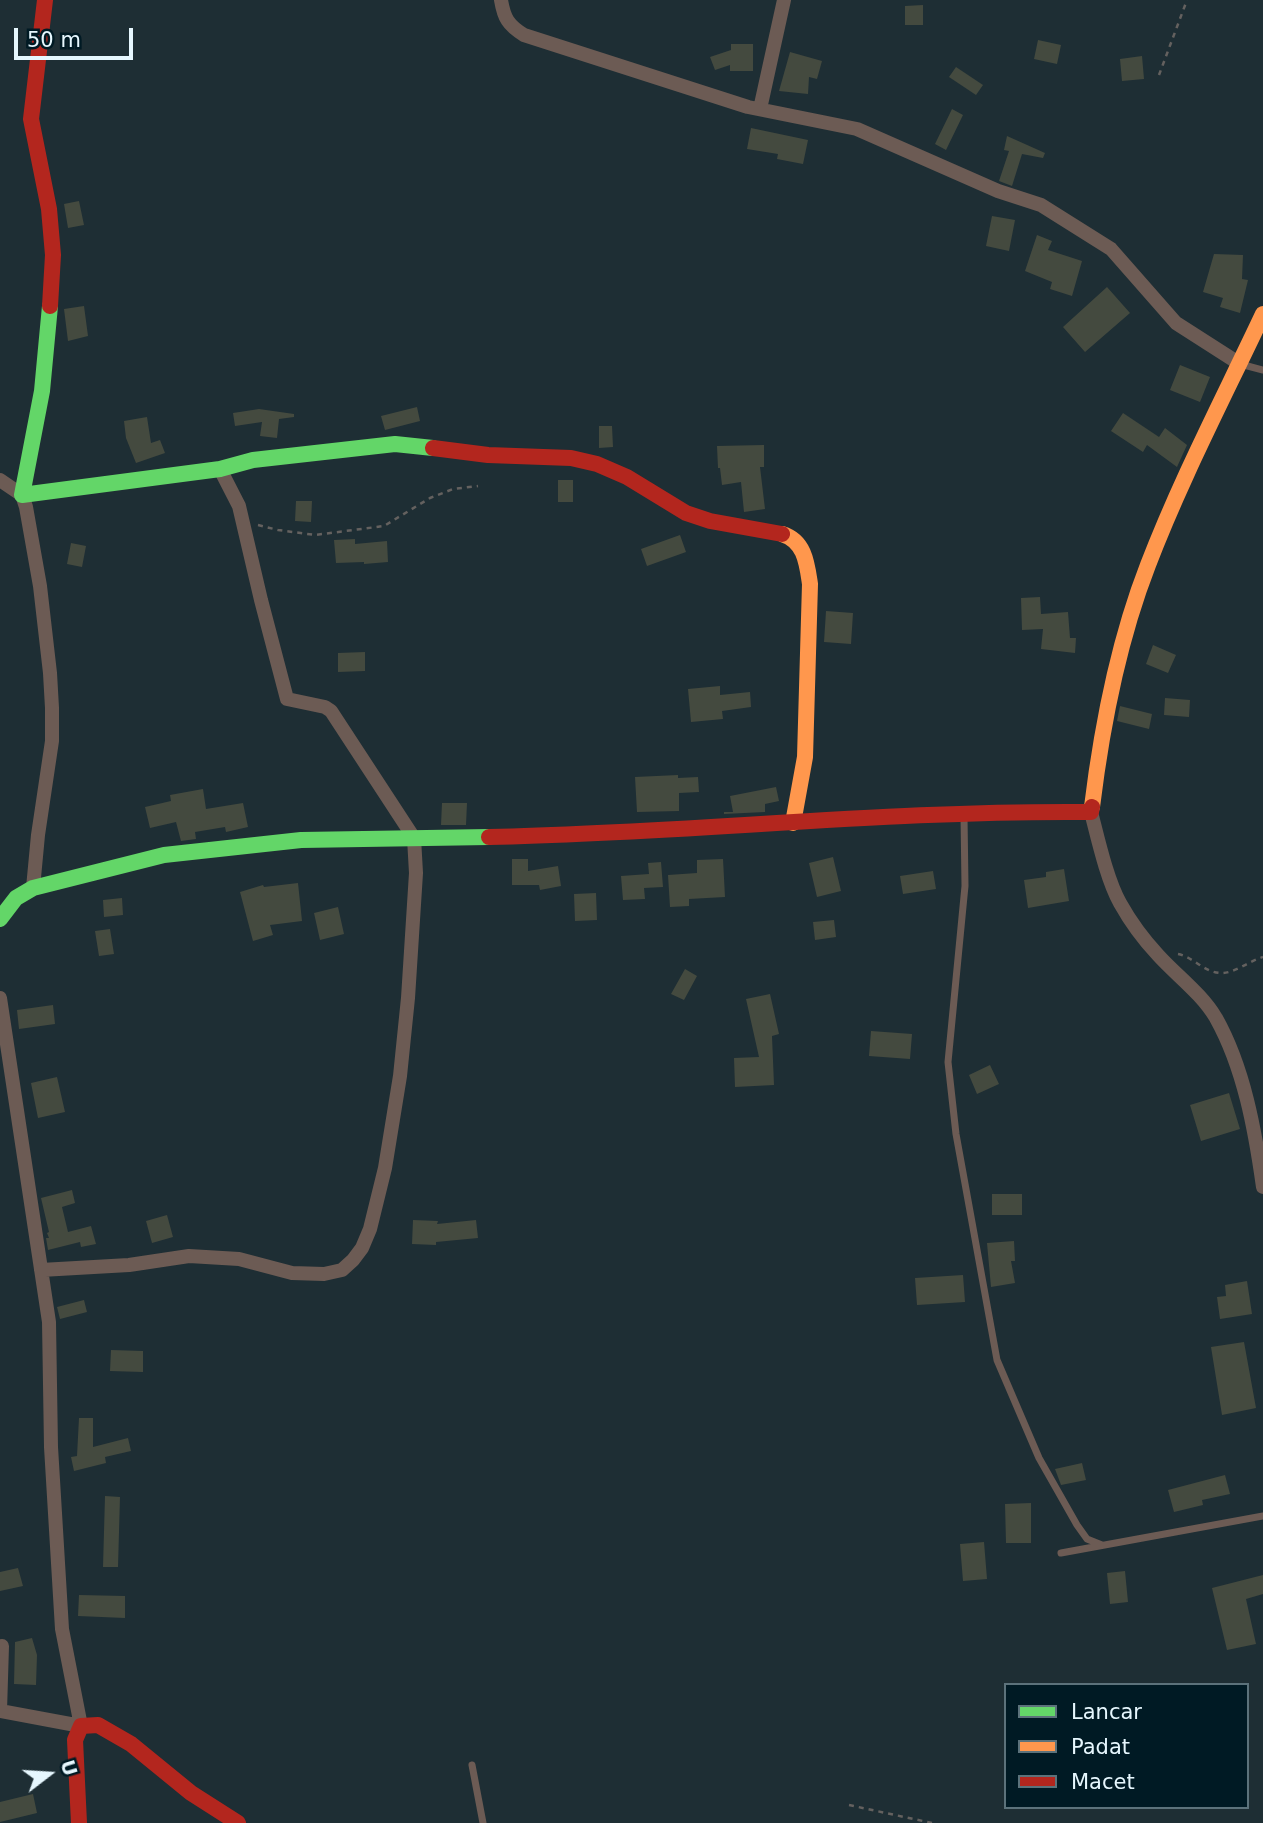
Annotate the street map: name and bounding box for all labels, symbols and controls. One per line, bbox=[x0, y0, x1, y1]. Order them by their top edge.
scale bar bbox=[18, 14, 136, 58]
text: 50 m bbox=[27, 28, 81, 52]
legend bbox=[1004, 1683, 1249, 1809]
text: Lancar bbox=[1071, 1700, 1142, 1724]
text: Padat bbox=[1071, 1735, 1130, 1759]
north arrow bbox=[14, 1739, 84, 1809]
text: U bbox=[56, 1757, 82, 1778]
text: Macet bbox=[1071, 1770, 1135, 1794]

